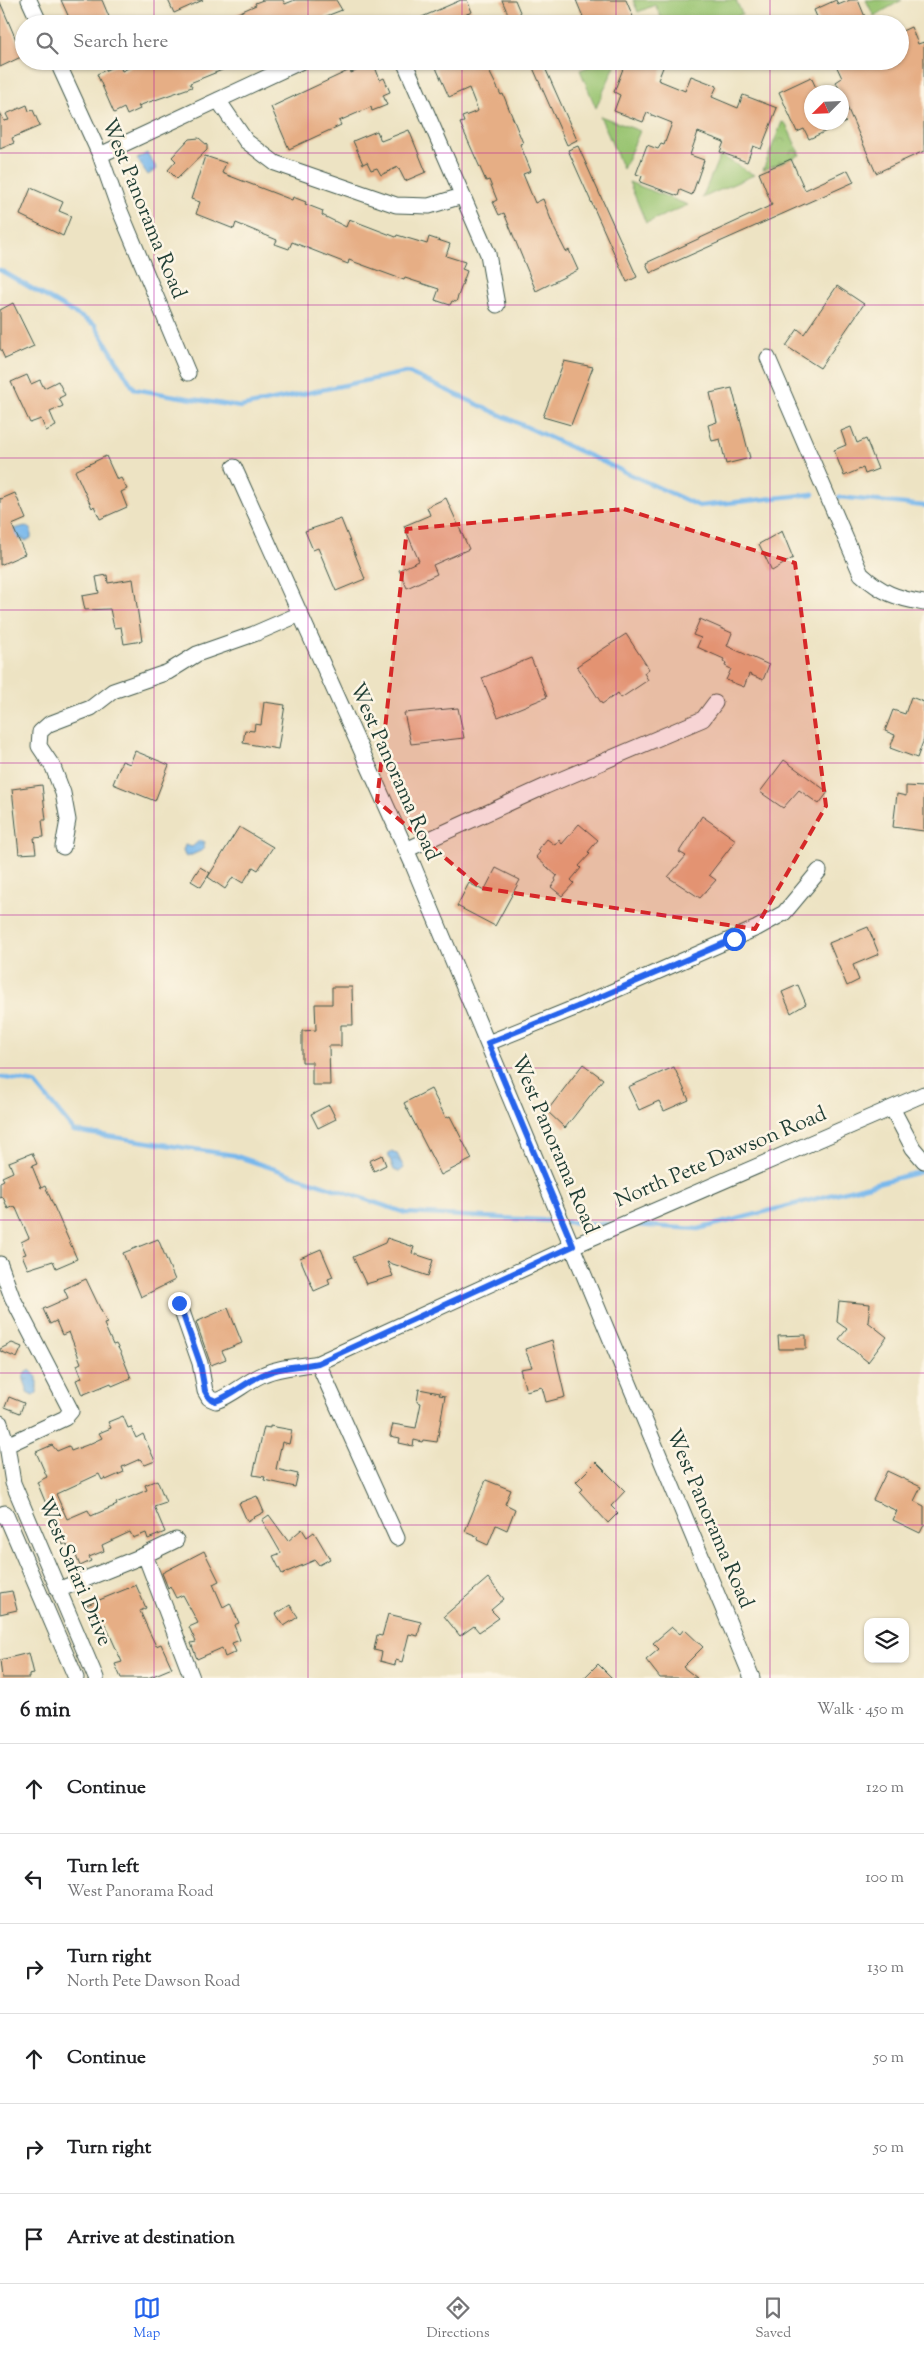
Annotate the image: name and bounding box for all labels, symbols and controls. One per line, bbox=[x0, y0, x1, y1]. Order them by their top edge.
search box bbox=[15, 15, 909, 70]
icon: search bbox=[33, 29, 61, 57]
text: Search here bbox=[73, 29, 168, 56]
north arrow bbox=[804, 85, 849, 130]
street label: West Panorama Road bbox=[93, 114, 193, 304]
street label: West Panorama Road bbox=[341, 678, 447, 866]
route start bbox=[723, 928, 746, 951]
street label: West Panorama Road bbox=[503, 1051, 605, 1239]
street label: North Pete Dawson Road bbox=[610, 1100, 832, 1216]
route end bbox=[168, 1292, 191, 1315]
street label: West Panorama Road bbox=[658, 1425, 760, 1613]
street label: West Safari Drive bbox=[29, 1493, 119, 1651]
map controls bbox=[864, 1618, 909, 1663]
button: layers bbox=[864, 1618, 909, 1663]
text: 6 min bbox=[20, 1696, 71, 1726]
text: Walk · 450 m bbox=[817, 1699, 904, 1722]
icon: ahead bbox=[20, 1775, 48, 1803]
text: Continue bbox=[67, 1775, 146, 1802]
text: 120 m bbox=[866, 1777, 904, 1800]
text: Turn left bbox=[67, 1854, 139, 1881]
icon: left bbox=[20, 1865, 48, 1893]
text: 100 m bbox=[865, 1867, 904, 1890]
text: West Panorama Road bbox=[67, 1881, 213, 1904]
text: Turn right bbox=[67, 1944, 151, 1971]
icon: right bbox=[20, 1955, 48, 1983]
text: 130 m bbox=[867, 1957, 904, 1980]
text: North Pete Dawson Road bbox=[67, 1971, 240, 1994]
icon: ahead bbox=[20, 2045, 48, 2073]
text: Continue bbox=[67, 2045, 146, 2072]
text: 50 m bbox=[873, 2047, 904, 2070]
icon: right bbox=[20, 2135, 48, 2163]
text: Turn right bbox=[67, 2135, 151, 2162]
text: 50 m bbox=[873, 2137, 904, 2160]
icon: arrive bbox=[20, 2225, 48, 2253]
text: Arrive at destination bbox=[67, 2225, 235, 2252]
tab: Map bbox=[133, 2294, 161, 2344]
tab: Directions bbox=[426, 2294, 490, 2344]
tab: Saved bbox=[755, 2294, 791, 2344]

